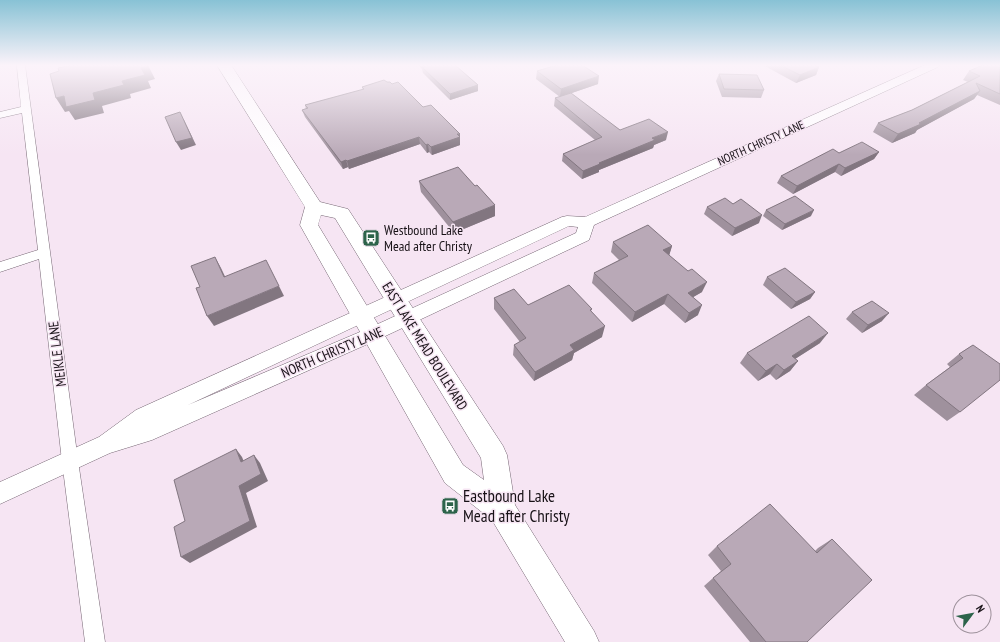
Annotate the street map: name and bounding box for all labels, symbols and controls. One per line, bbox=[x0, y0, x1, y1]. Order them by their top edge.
street label: NORTH CHRISTY LANE bbox=[715, 117, 807, 168]
place label: Westbound Lake Mead after Christy bbox=[384, 221, 473, 255]
bus stop icon: Westbound Lake Mead after Christy bbox=[361, 228, 381, 248]
street label: EAST LAKE MEAD BOULEVARD bbox=[378, 279, 472, 413]
street label: MEIKLE LANE bbox=[44, 320, 70, 388]
street label: NORTH CHRISTY LANE bbox=[278, 322, 386, 382]
place label: Eastbound Lake Mead after Christy bbox=[463, 485, 570, 527]
bus stop icon: Eastbound Lake Mead after Christy bbox=[440, 496, 460, 516]
north arrow bbox=[952, 594, 992, 634]
text: N bbox=[973, 602, 988, 615]

